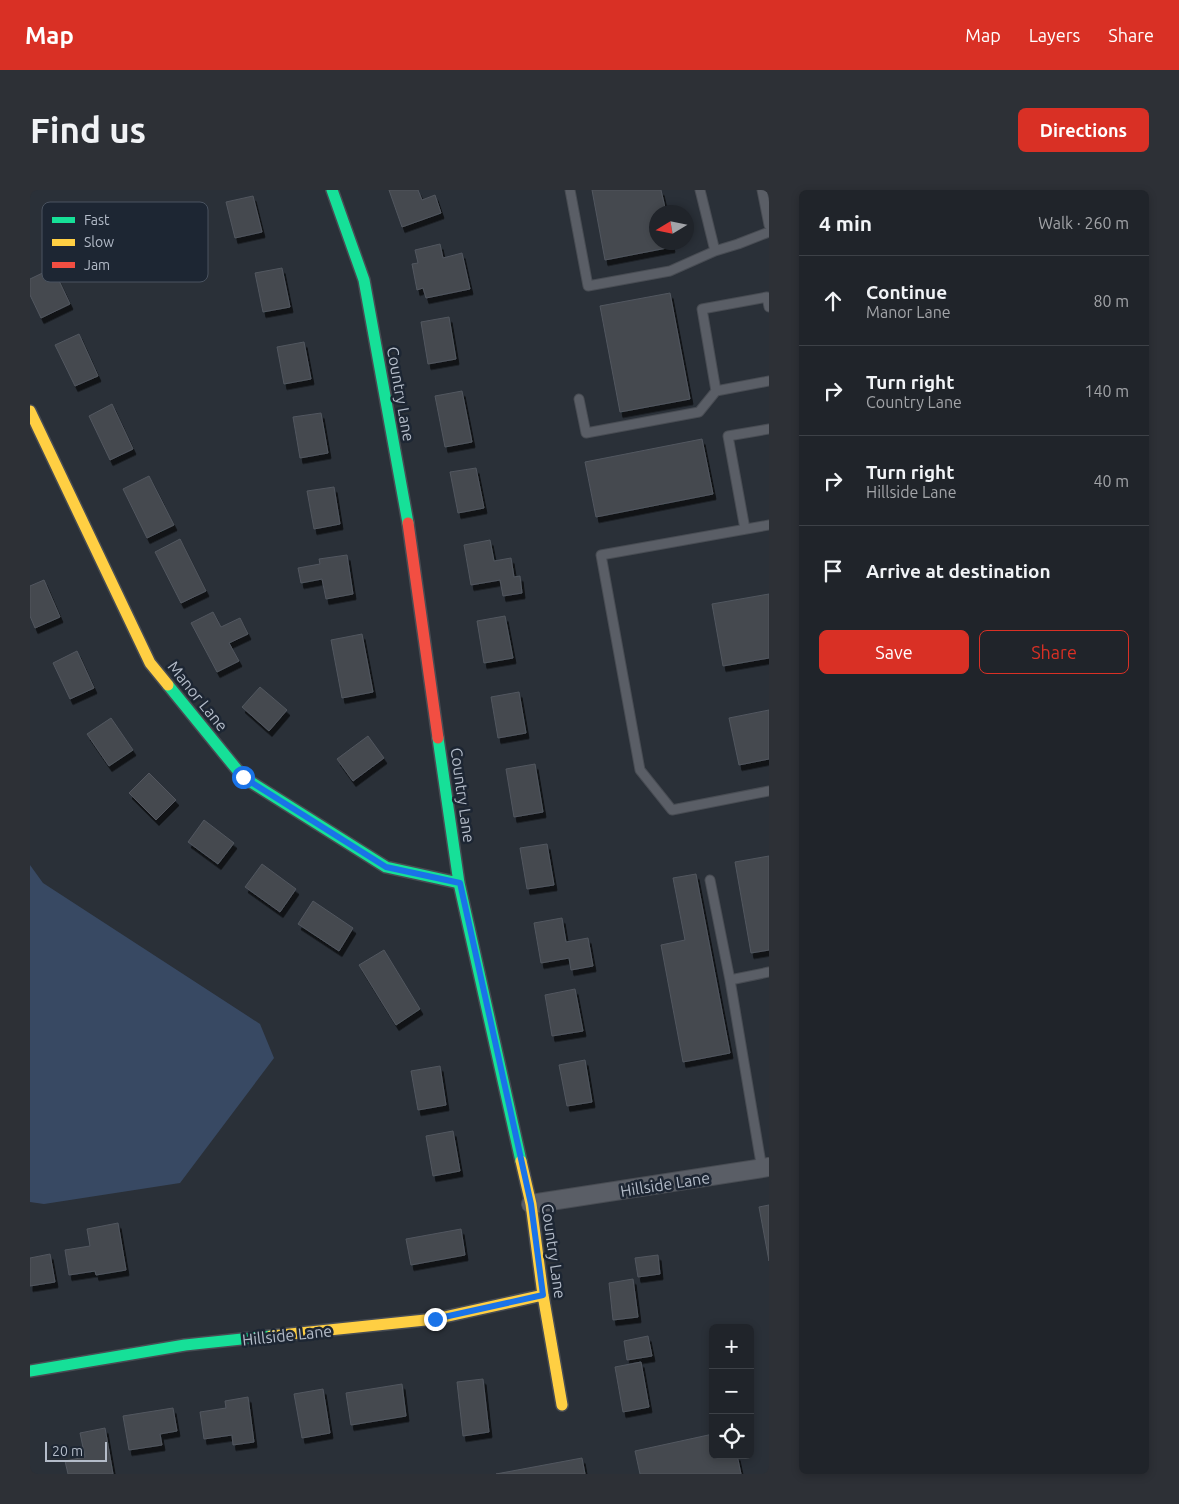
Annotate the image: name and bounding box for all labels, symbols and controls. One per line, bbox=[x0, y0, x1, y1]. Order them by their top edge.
text: Map bbox=[25, 22, 74, 49]
text: Map bbox=[965, 25, 1001, 45]
text: Layers bbox=[1029, 25, 1080, 45]
text: Share bbox=[1108, 25, 1154, 45]
button: Directions bbox=[1018, 108, 1149, 152]
text: Find us bbox=[30, 110, 146, 150]
legend bbox=[42, 202, 208, 282]
north arrow bbox=[649, 205, 694, 250]
text: 4 min bbox=[819, 211, 872, 235]
text: Fast bbox=[84, 212, 110, 228]
text: Walk · 260 m bbox=[1038, 214, 1129, 232]
text: Slow bbox=[84, 234, 114, 250]
text: Jam bbox=[84, 257, 110, 273]
text: Continue bbox=[866, 281, 947, 303]
icon: ahead bbox=[819, 287, 847, 315]
text: 80 m bbox=[1093, 292, 1129, 310]
text: Manor Lane bbox=[866, 303, 951, 321]
street label: Country Lane bbox=[384, 345, 418, 443]
text: Turn right bbox=[866, 371, 954, 393]
icon: right bbox=[819, 377, 847, 405]
text: 140 m bbox=[1084, 382, 1129, 400]
text: Country Lane bbox=[866, 393, 962, 411]
text: Turn right bbox=[866, 461, 954, 483]
icon: right bbox=[819, 467, 847, 495]
text: 40 m bbox=[1093, 472, 1129, 490]
text: Hillside Lane bbox=[866, 483, 956, 501]
icon: arrive bbox=[819, 557, 847, 585]
text: Arrive at destination bbox=[866, 560, 1051, 582]
button: Save bbox=[819, 630, 969, 674]
button: Share bbox=[979, 630, 1129, 674]
street label: Manor Lane bbox=[164, 657, 232, 735]
street label: Country Lane bbox=[447, 746, 479, 844]
route start bbox=[232, 766, 255, 789]
street label: Hillside Lane bbox=[619, 1168, 711, 1200]
street label: Country Lane bbox=[538, 1202, 570, 1300]
route end bbox=[424, 1308, 447, 1331]
street label: Hillside Lane bbox=[241, 1321, 333, 1349]
map controls bbox=[709, 1324, 754, 1459]
button: + bbox=[709, 1324, 754, 1369]
button: − bbox=[709, 1369, 754, 1414]
button: locate bbox=[709, 1414, 754, 1459]
scale bar bbox=[45, 1439, 108, 1462]
text: 20 m bbox=[52, 1443, 83, 1459]

